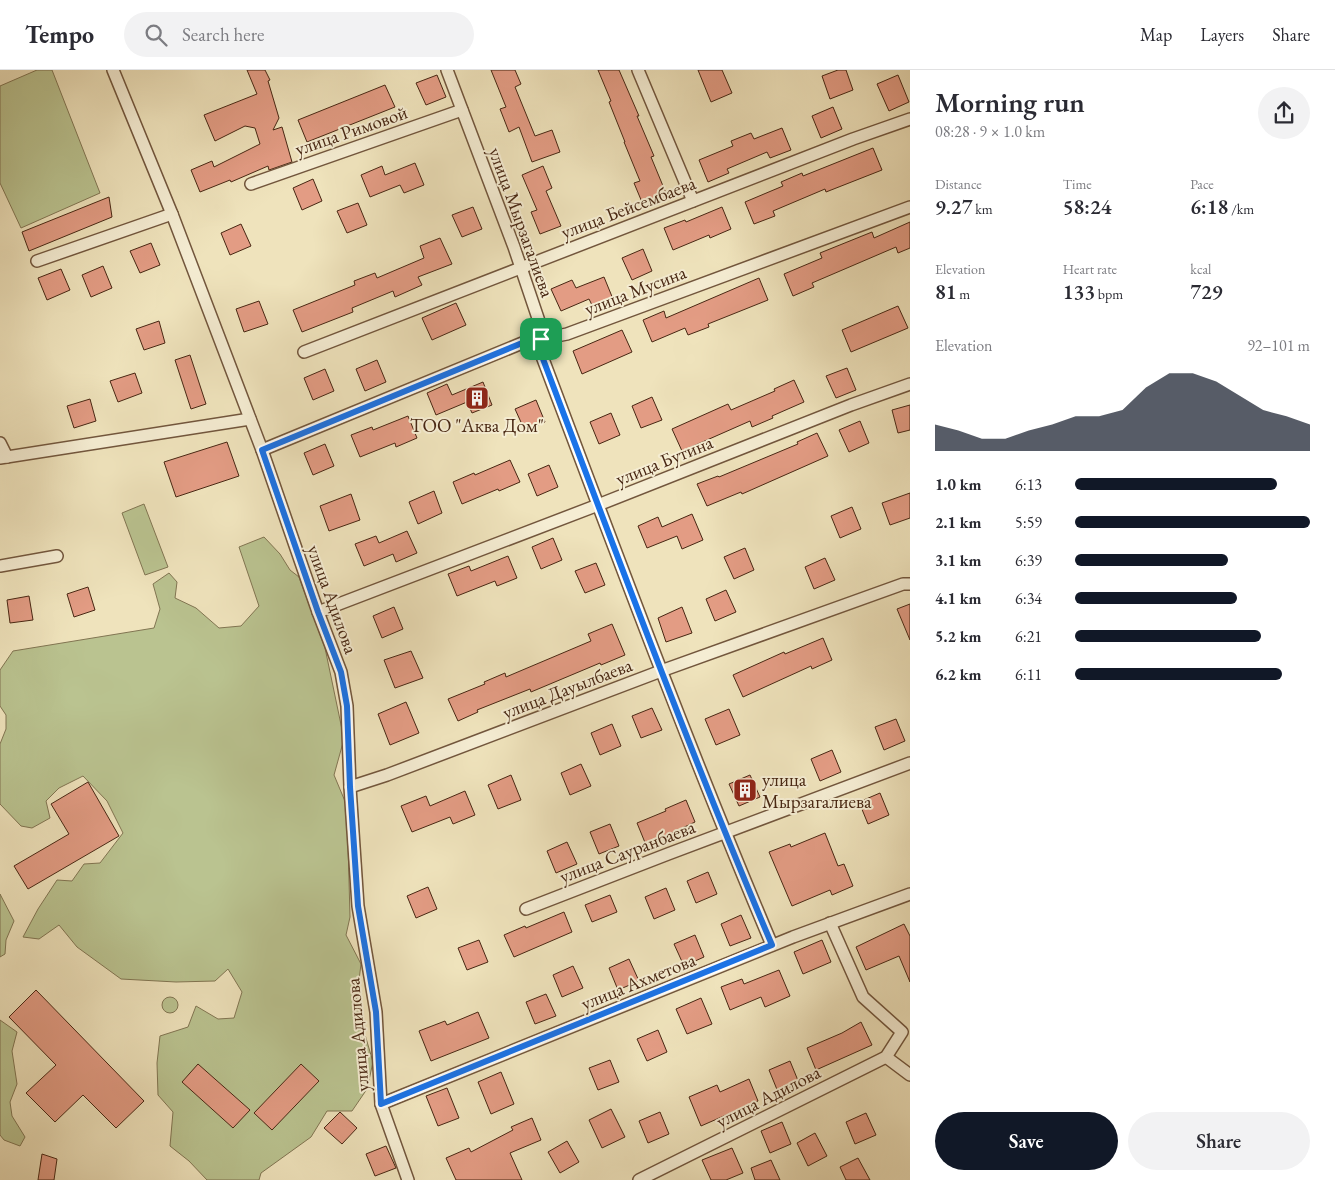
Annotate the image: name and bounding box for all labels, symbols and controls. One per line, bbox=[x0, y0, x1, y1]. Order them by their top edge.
search box bbox=[124, 12, 474, 57]
text: Tempo bbox=[25, 19, 94, 50]
icon: search bbox=[142, 21, 170, 49]
text: Search here bbox=[182, 22, 264, 47]
text: Map bbox=[1140, 23, 1172, 46]
text: Layers bbox=[1200, 23, 1244, 46]
text: Share bbox=[1272, 23, 1310, 46]
text: Morning run bbox=[935, 84, 1085, 120]
button: share bbox=[1258, 87, 1310, 139]
street label: улица Римовой bbox=[292, 100, 411, 161]
text: 08:28 · 9 × 1.0 km bbox=[935, 121, 1045, 142]
street label: улица Мырзагалиева bbox=[483, 144, 560, 301]
street label: улица Бейсембаева bbox=[557, 170, 700, 245]
text: Distance bbox=[935, 175, 982, 193]
text: Time bbox=[1063, 175, 1092, 193]
text: Pace bbox=[1190, 175, 1214, 193]
text: 9.27 bbox=[935, 193, 972, 220]
text: 58:24 bbox=[1063, 193, 1111, 220]
text: 6:18 bbox=[1190, 193, 1228, 220]
text: km bbox=[972, 200, 993, 218]
text: /km bbox=[1228, 200, 1254, 218]
street label: улица Мусина bbox=[581, 259, 690, 321]
text: Elevation bbox=[935, 260, 985, 278]
text: Heart rate bbox=[1063, 260, 1117, 278]
text: kcal bbox=[1190, 260, 1211, 278]
text: 81 bbox=[935, 278, 957, 305]
text: 133 bbox=[1063, 278, 1095, 305]
text: 729 bbox=[1190, 278, 1223, 305]
text: m bbox=[957, 285, 970, 303]
text: bpm bbox=[1095, 285, 1123, 303]
pin bbox=[520, 318, 562, 360]
icon: arrive bbox=[527, 325, 555, 353]
text: Elevation bbox=[935, 335, 993, 356]
text: 92–101 m bbox=[1247, 335, 1310, 356]
building icon: ТОО "Аква Дом" bbox=[464, 385, 490, 411]
place label: ТОО "Аква Дом" bbox=[410, 413, 544, 438]
street label: улица Бутина bbox=[612, 429, 717, 491]
text: 1.0 km bbox=[935, 474, 981, 495]
text: 6:13 bbox=[1015, 474, 1042, 495]
text: 2.1 km bbox=[935, 512, 981, 533]
text: 5:59 bbox=[1015, 512, 1042, 533]
street label: улица Адилова bbox=[301, 541, 364, 657]
text: 3.1 km bbox=[935, 550, 981, 571]
text: 6:39 bbox=[1015, 550, 1042, 571]
text: 4.1 km bbox=[935, 588, 981, 609]
text: 6:34 bbox=[1015, 588, 1042, 609]
text: 5.2 km bbox=[935, 626, 981, 647]
text: 6:21 bbox=[1015, 626, 1042, 647]
street label: улица Дауылбаева bbox=[499, 652, 636, 725]
text: 6.2 km bbox=[935, 664, 981, 685]
text: 6:11 bbox=[1015, 664, 1042, 685]
place label: улица Мырзагалиева bbox=[762, 767, 872, 814]
building icon: улица Мырзагалиева bbox=[732, 777, 758, 803]
street label: улица Сауранбаева bbox=[556, 814, 699, 889]
street label: улица Ахметова bbox=[577, 947, 700, 1016]
street label: улица Адилова bbox=[340, 977, 375, 1093]
street label: улица Адилова bbox=[712, 1059, 825, 1133]
button: Save bbox=[935, 1112, 1118, 1170]
button: Share bbox=[1128, 1112, 1310, 1170]

